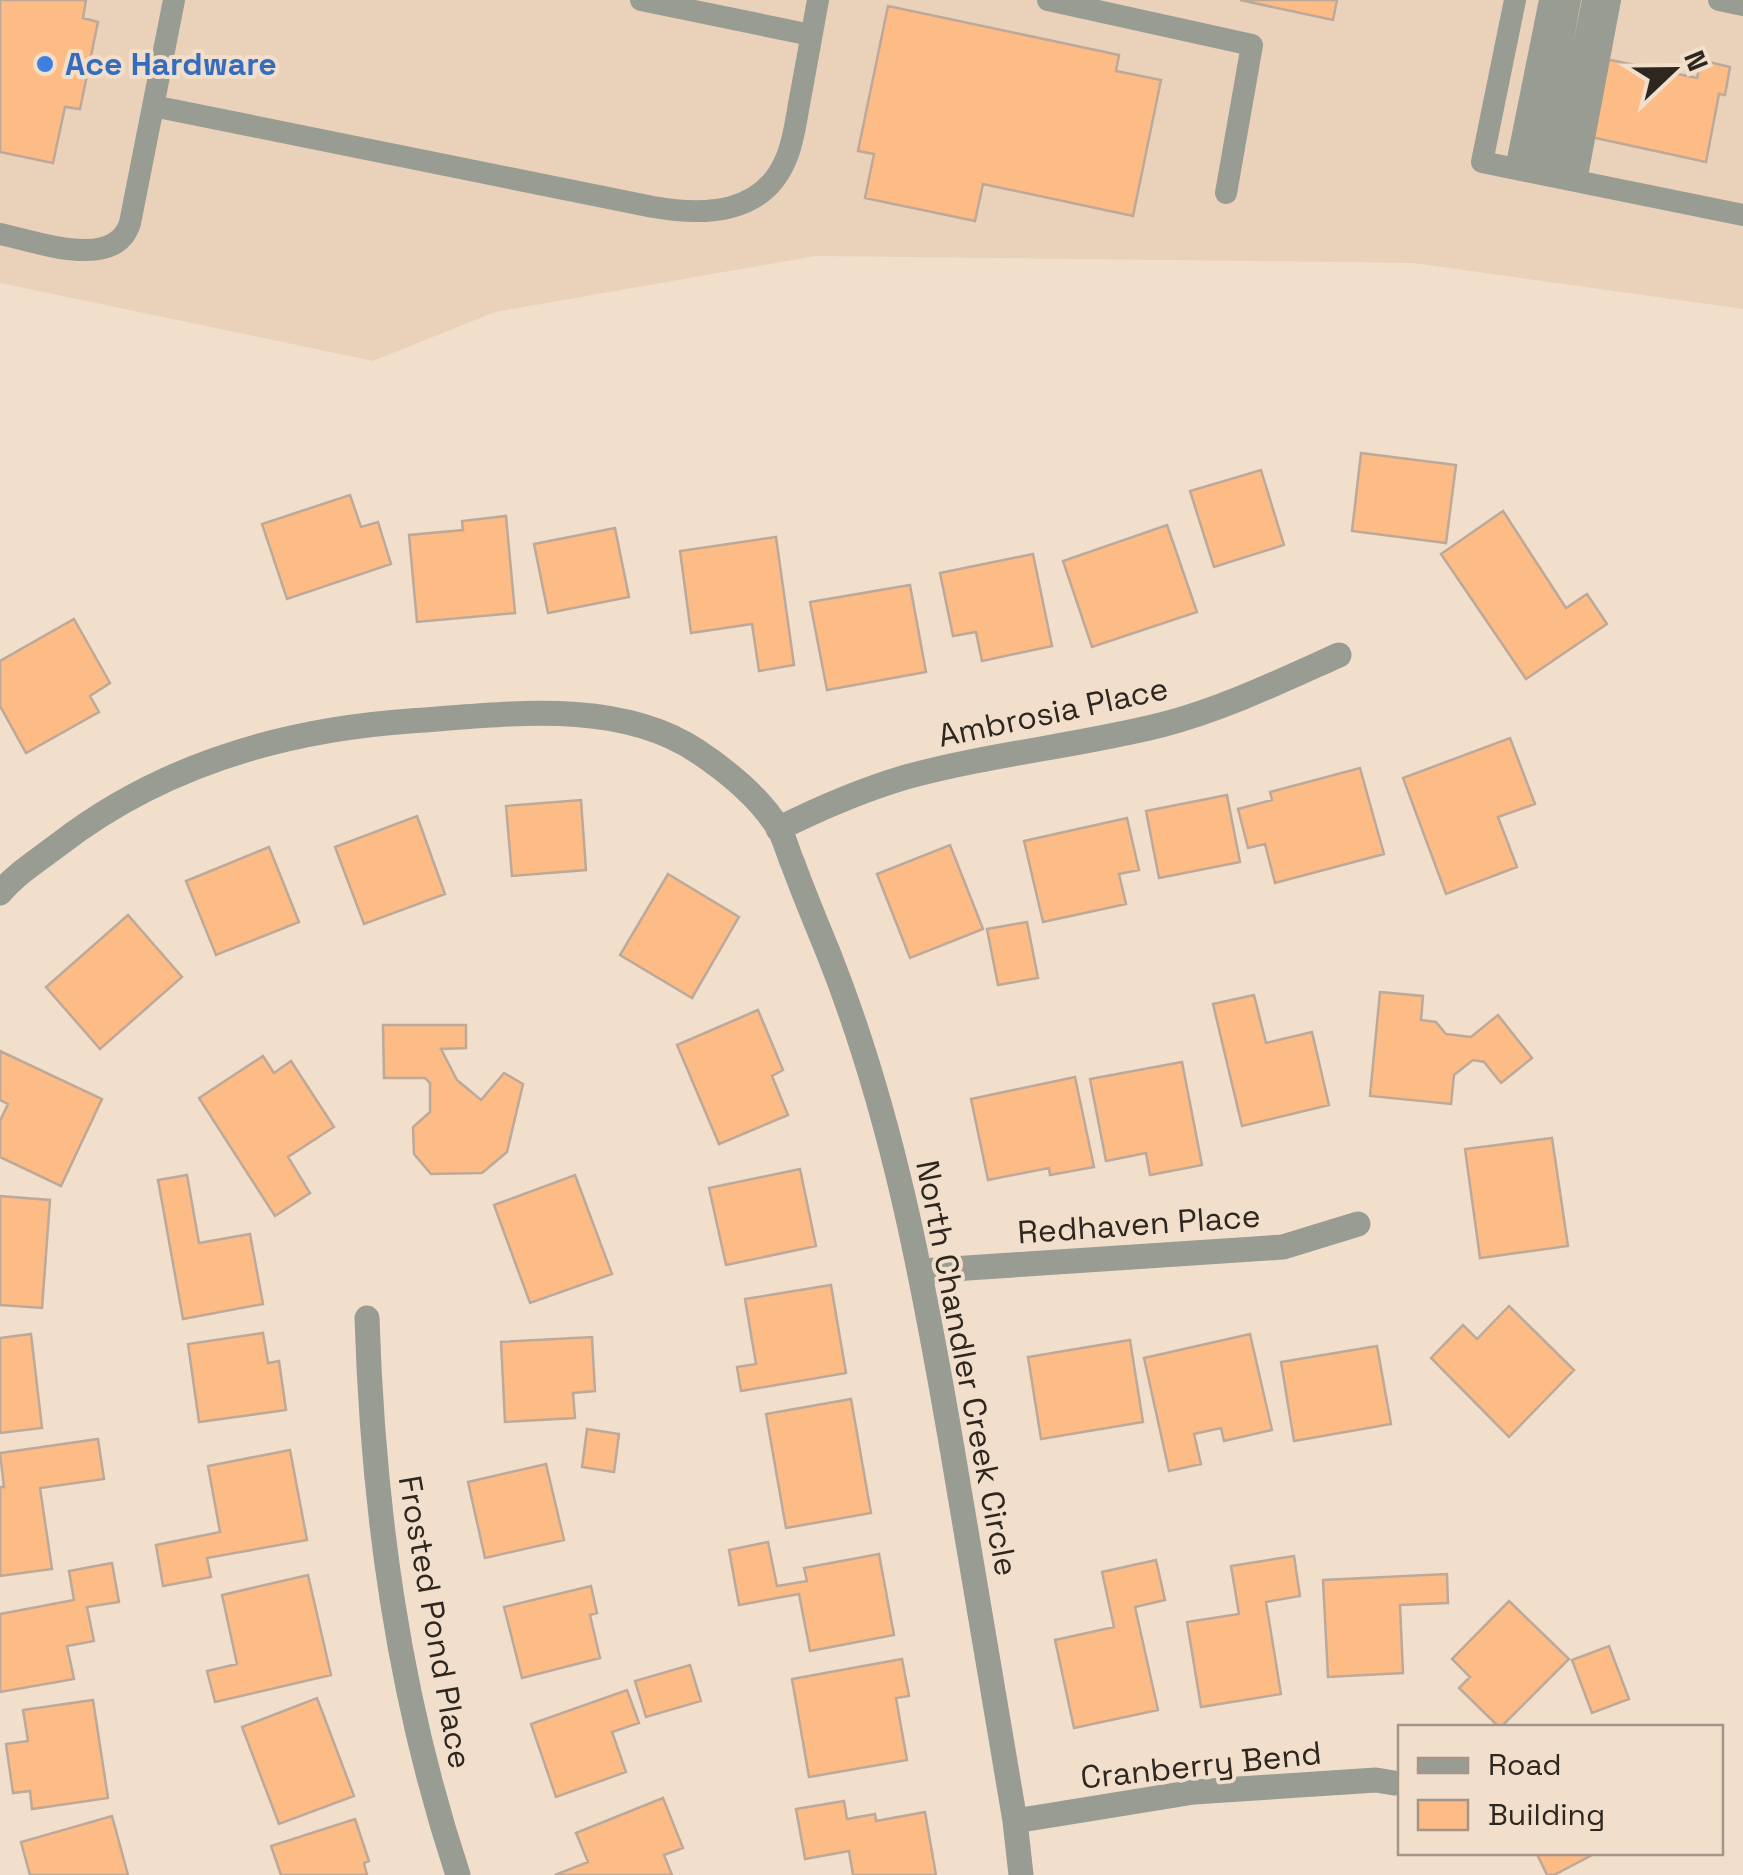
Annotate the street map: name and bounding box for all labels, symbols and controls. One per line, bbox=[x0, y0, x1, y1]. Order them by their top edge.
north arrow bbox=[1623, 20, 1723, 120]
place label: Ace Hardware bbox=[65, 44, 277, 84]
text: N bbox=[1676, 45, 1716, 76]
marker: Ace Hardware bbox=[34, 53, 56, 75]
street label: Ambrosia Place bbox=[934, 668, 1172, 756]
street label: North Chandler Creek Circle bbox=[907, 1157, 1027, 1579]
street label: Redhaven Place bbox=[1016, 1196, 1262, 1252]
street label: Frosted Pond Place bbox=[390, 1472, 480, 1772]
legend bbox=[1398, 1725, 1723, 1855]
street label: Cranberry Bend bbox=[1079, 1732, 1323, 1798]
text: Road bbox=[1488, 1745, 1562, 1784]
text: Building bbox=[1488, 1795, 1605, 1834]

